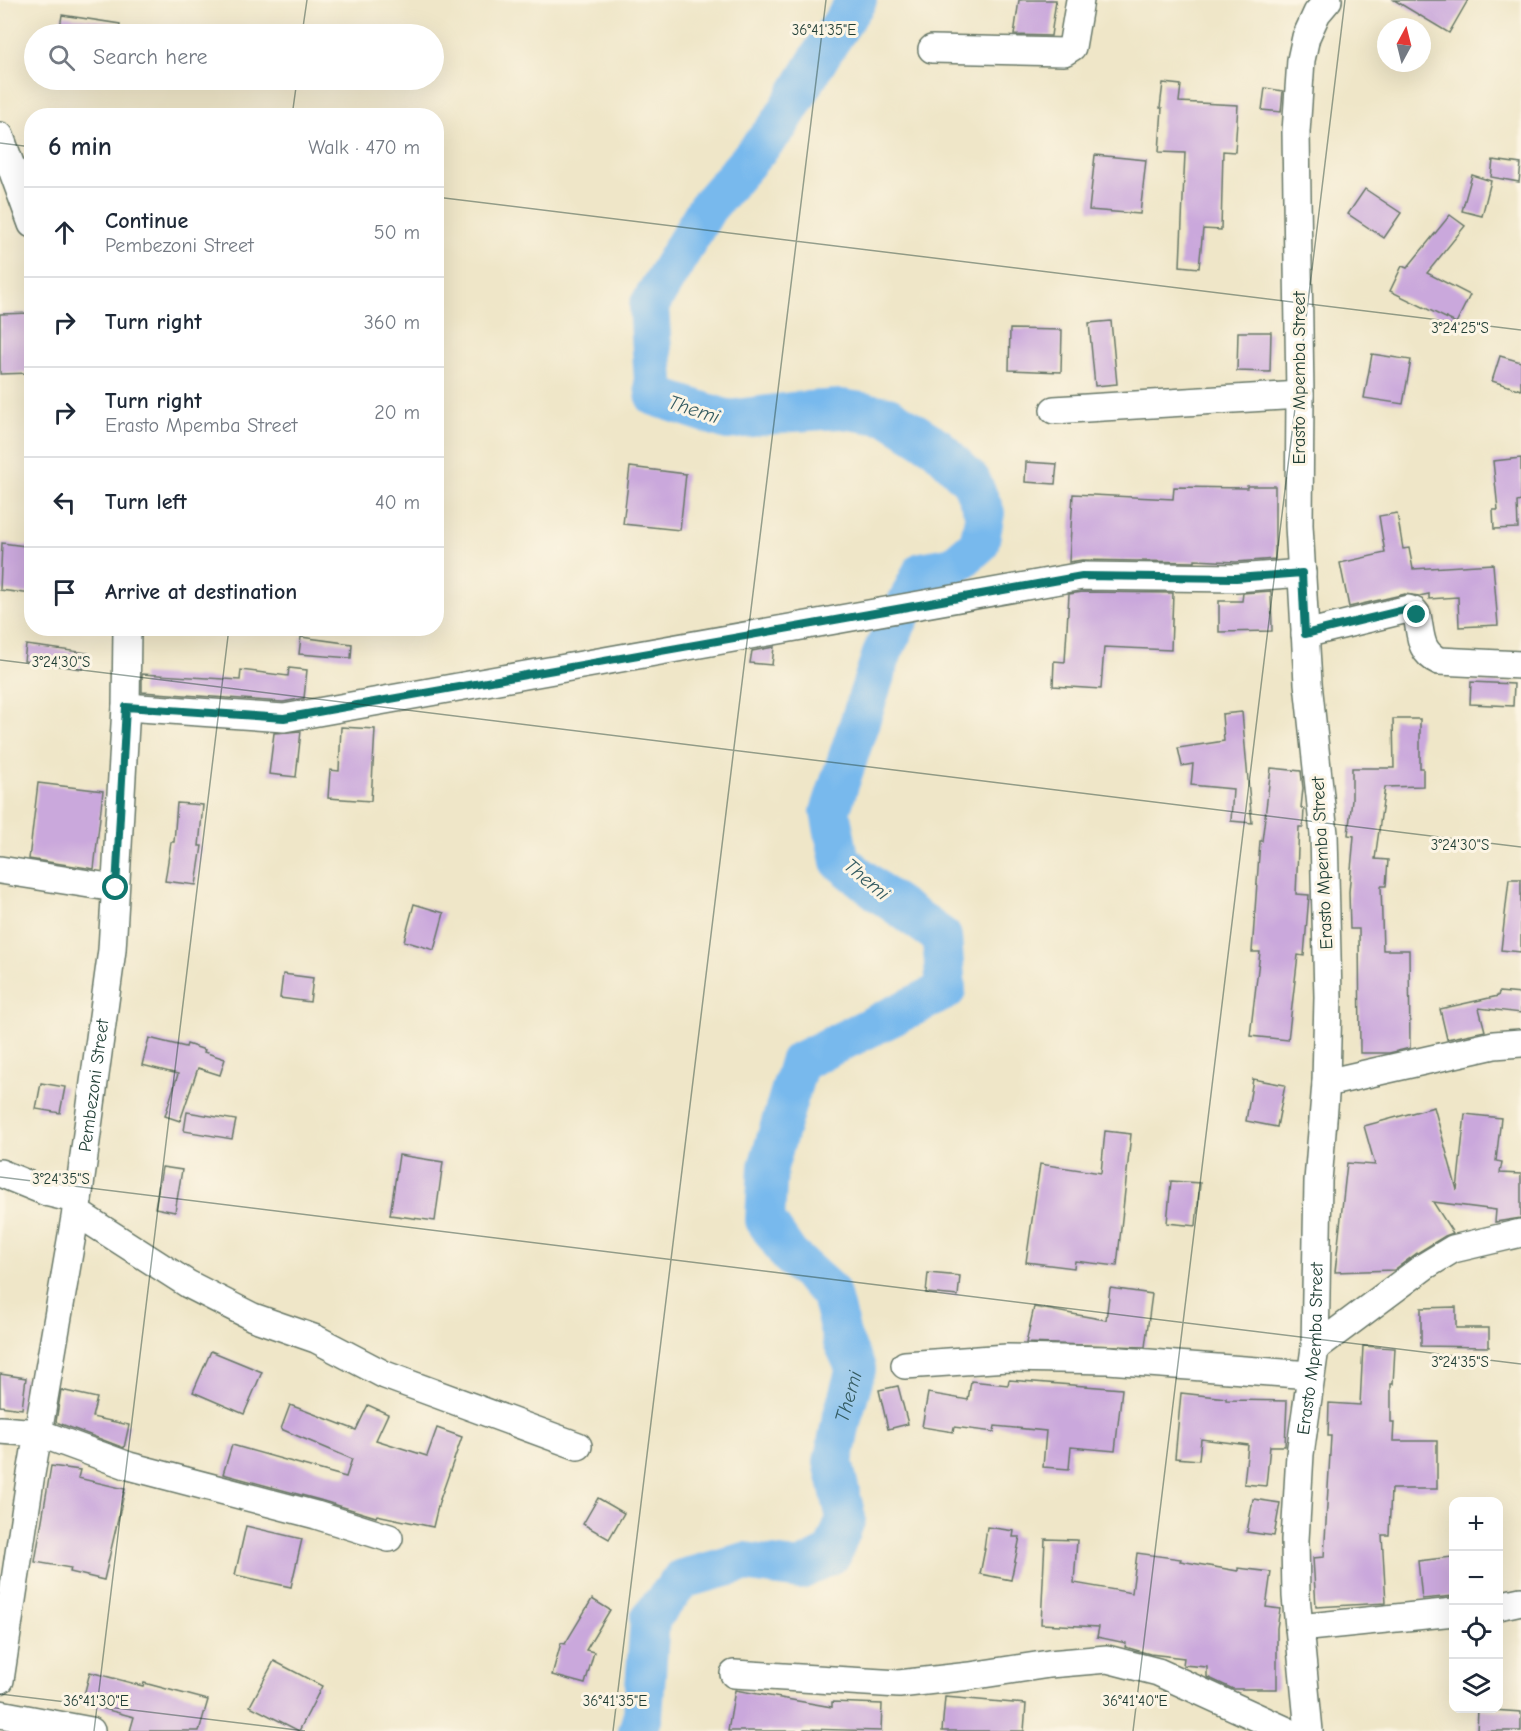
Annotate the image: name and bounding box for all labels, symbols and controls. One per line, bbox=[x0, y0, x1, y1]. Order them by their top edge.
north arrow bbox=[1377, 18, 1431, 72]
text: 36°41'35"E bbox=[792, 21, 856, 39]
search box bbox=[24, 24, 444, 90]
icon: search bbox=[45, 41, 78, 74]
text: Search here bbox=[93, 44, 208, 70]
text: 6 min bbox=[48, 132, 112, 162]
text: Walk · 470 m bbox=[308, 136, 420, 159]
text: Continue bbox=[105, 208, 188, 234]
icon: ahead bbox=[48, 216, 81, 249]
text: 50 m bbox=[374, 221, 420, 244]
text: Pembezoni Street bbox=[105, 234, 254, 257]
street label: Erasto Mpemba Street bbox=[1289, 291, 1310, 465]
icon: right bbox=[48, 306, 81, 339]
text: Turn right bbox=[105, 309, 202, 335]
text: 360 m bbox=[364, 311, 420, 334]
text: 3°24'25"S bbox=[1431, 319, 1489, 337]
text: Turn right bbox=[105, 388, 202, 414]
water label: Themi bbox=[665, 390, 723, 429]
icon: right bbox=[48, 396, 81, 429]
text: 20 m bbox=[374, 401, 420, 424]
text: Erasto Mpemba Street bbox=[105, 414, 297, 437]
icon: left bbox=[48, 486, 81, 519]
text: Turn left bbox=[105, 489, 187, 515]
text: 40 m bbox=[375, 491, 420, 514]
icon: arrive bbox=[48, 576, 81, 609]
text: Arrive at destination bbox=[105, 579, 297, 605]
route end bbox=[1403, 601, 1429, 627]
text: 3°24'30"S bbox=[32, 653, 90, 671]
street label: Erasto Mpemba Street bbox=[1307, 775, 1338, 950]
text: 3°24'30"S bbox=[1431, 836, 1489, 854]
water label: Themi bbox=[839, 854, 894, 905]
route start bbox=[102, 874, 128, 900]
street label: Pembezoni Street bbox=[75, 1017, 114, 1153]
text: 3°24'35"S bbox=[32, 1170, 90, 1188]
street label: Erasto Mpemba Street bbox=[1293, 1261, 1328, 1436]
text: 3°24'35"S bbox=[1431, 1353, 1489, 1371]
water label: Themi bbox=[830, 1368, 867, 1425]
map controls bbox=[1449, 1497, 1503, 1713]
button: + bbox=[1449, 1497, 1503, 1551]
button: − bbox=[1449, 1551, 1503, 1605]
button: locate bbox=[1449, 1605, 1503, 1659]
button: layers bbox=[1449, 1659, 1503, 1713]
text: 36°41'30"E bbox=[63, 1692, 129, 1710]
text: 36°41'35"E bbox=[583, 1692, 647, 1710]
text: 36°41'40"E bbox=[1102, 1692, 1168, 1710]

